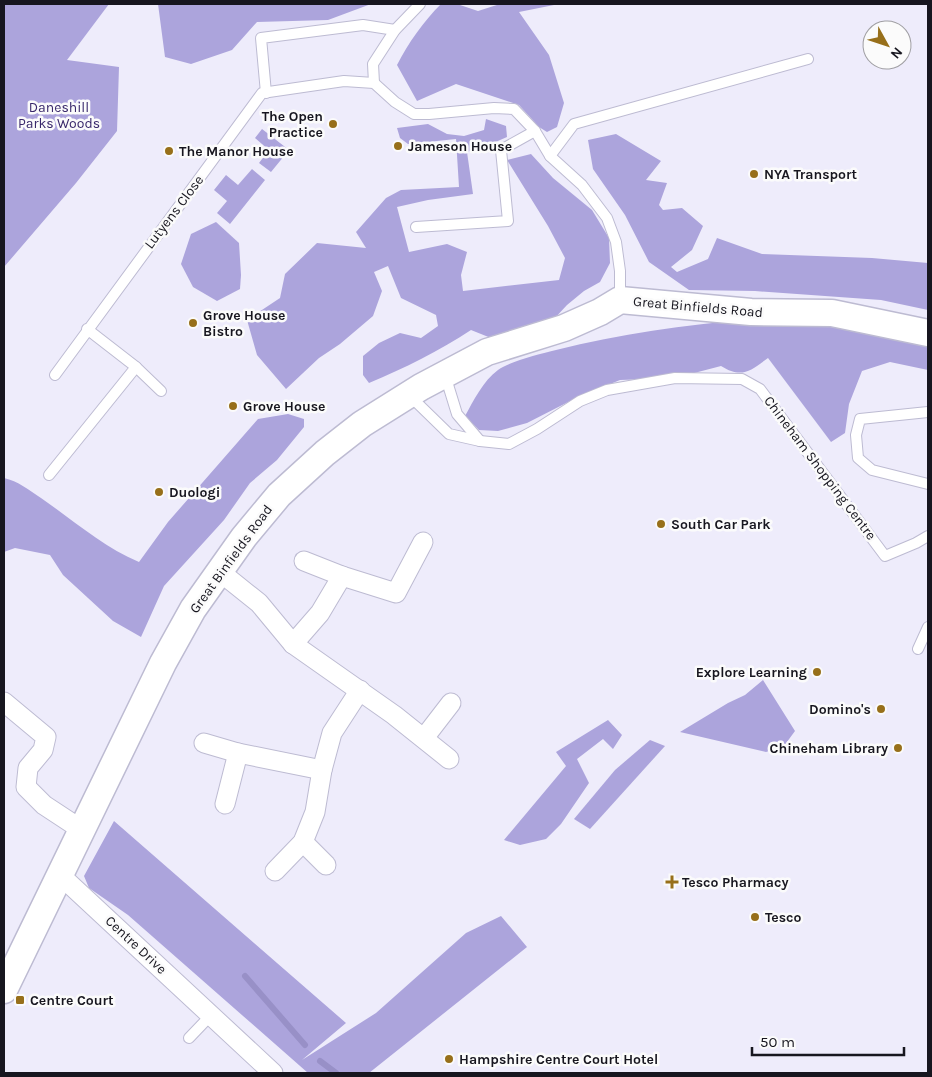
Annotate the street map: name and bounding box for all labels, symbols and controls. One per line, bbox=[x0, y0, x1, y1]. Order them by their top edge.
north arrow bbox=[862, 20, 912, 70]
text: N bbox=[887, 44, 906, 62]
park label: Daneshill Parks Woods bbox=[18, 99, 100, 132]
place label: The Open Practice bbox=[262, 108, 323, 141]
marker: The Open Practice bbox=[327, 118, 339, 130]
place label: Jameson House bbox=[408, 138, 512, 155]
marker: Jameson House bbox=[392, 140, 404, 152]
place label: The Manor House bbox=[179, 143, 294, 160]
marker: The Manor House bbox=[163, 145, 175, 157]
place label: NYA Transport bbox=[764, 166, 857, 183]
marker: NYA Transport bbox=[748, 168, 760, 180]
street label: Lutyens Close bbox=[141, 172, 207, 252]
street label: Great Binfields Road bbox=[632, 293, 764, 321]
place label: Grove House Bistro bbox=[203, 307, 286, 340]
marker: Grove House Bistro bbox=[187, 317, 199, 329]
street label: Chineham Shopping Centre bbox=[760, 393, 880, 543]
place label: Grove House bbox=[243, 398, 326, 415]
marker: Grove House bbox=[227, 400, 239, 412]
place label: Duologi bbox=[169, 484, 220, 501]
marker: Duologi bbox=[153, 486, 165, 498]
street label: Great Binfields Road bbox=[186, 501, 276, 617]
place label: South Car Park bbox=[671, 516, 771, 533]
marker: South Car Park bbox=[655, 518, 667, 530]
place label: Explore Learning bbox=[696, 664, 807, 681]
marker: Explore Learning bbox=[811, 666, 823, 678]
place label: Domino's bbox=[809, 701, 871, 718]
marker: Domino's bbox=[875, 703, 887, 715]
place label: Chineham Library bbox=[770, 740, 888, 757]
marker: Chineham Library bbox=[892, 742, 904, 754]
place label: Tesco Pharmacy bbox=[682, 874, 788, 891]
marker: Tesco Pharmacy bbox=[666, 876, 678, 888]
place label: Tesco bbox=[765, 909, 801, 926]
marker: Tesco bbox=[749, 911, 761, 923]
street label: Centre Drive bbox=[102, 912, 170, 978]
place label: Centre Court bbox=[30, 992, 114, 1009]
marker: Centre Court bbox=[14, 994, 26, 1006]
scale bar bbox=[752, 1024, 904, 1056]
text: 50 m bbox=[760, 1033, 795, 1051]
place label: Hampshire Centre Court Hotel bbox=[459, 1051, 658, 1068]
marker: Hampshire Centre Court Hotel bbox=[443, 1053, 455, 1065]

